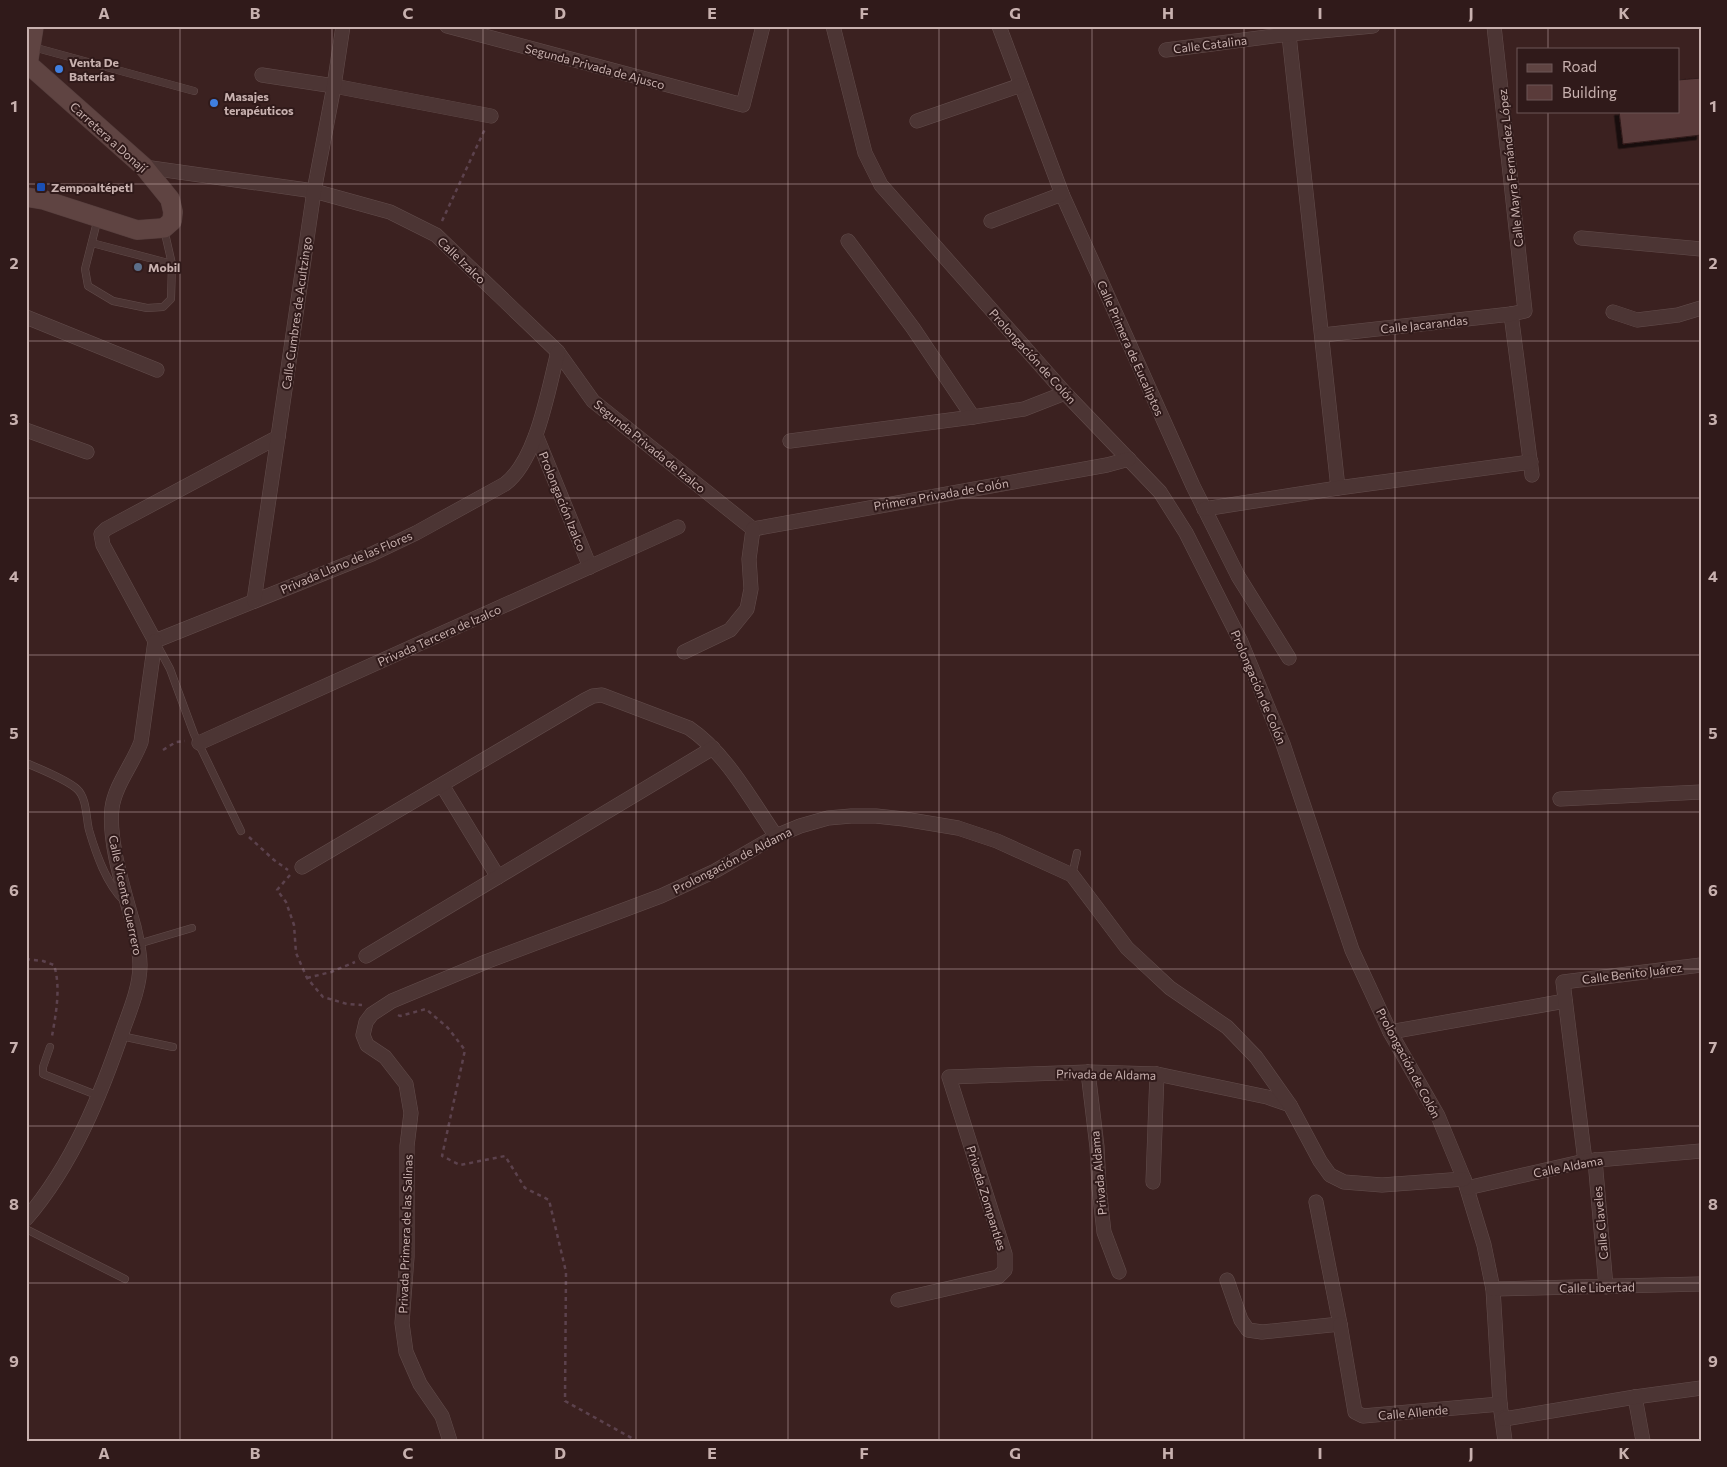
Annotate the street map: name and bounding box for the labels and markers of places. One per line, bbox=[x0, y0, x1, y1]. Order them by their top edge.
place label: Venta De Baterías bbox=[69, 55, 119, 83]
marker: Venta De Baterías bbox=[53, 63, 65, 75]
place label: Masajes terapéuticos bbox=[224, 89, 294, 117]
marker: Masajes terapéuticos bbox=[208, 97, 220, 109]
place label: Zempoaltépetl bbox=[51, 180, 133, 194]
marker: Zempoaltépetl bbox=[35, 181, 47, 193]
place label: Mobil bbox=[148, 260, 180, 274]
marker: Mobil bbox=[132, 261, 144, 273]

